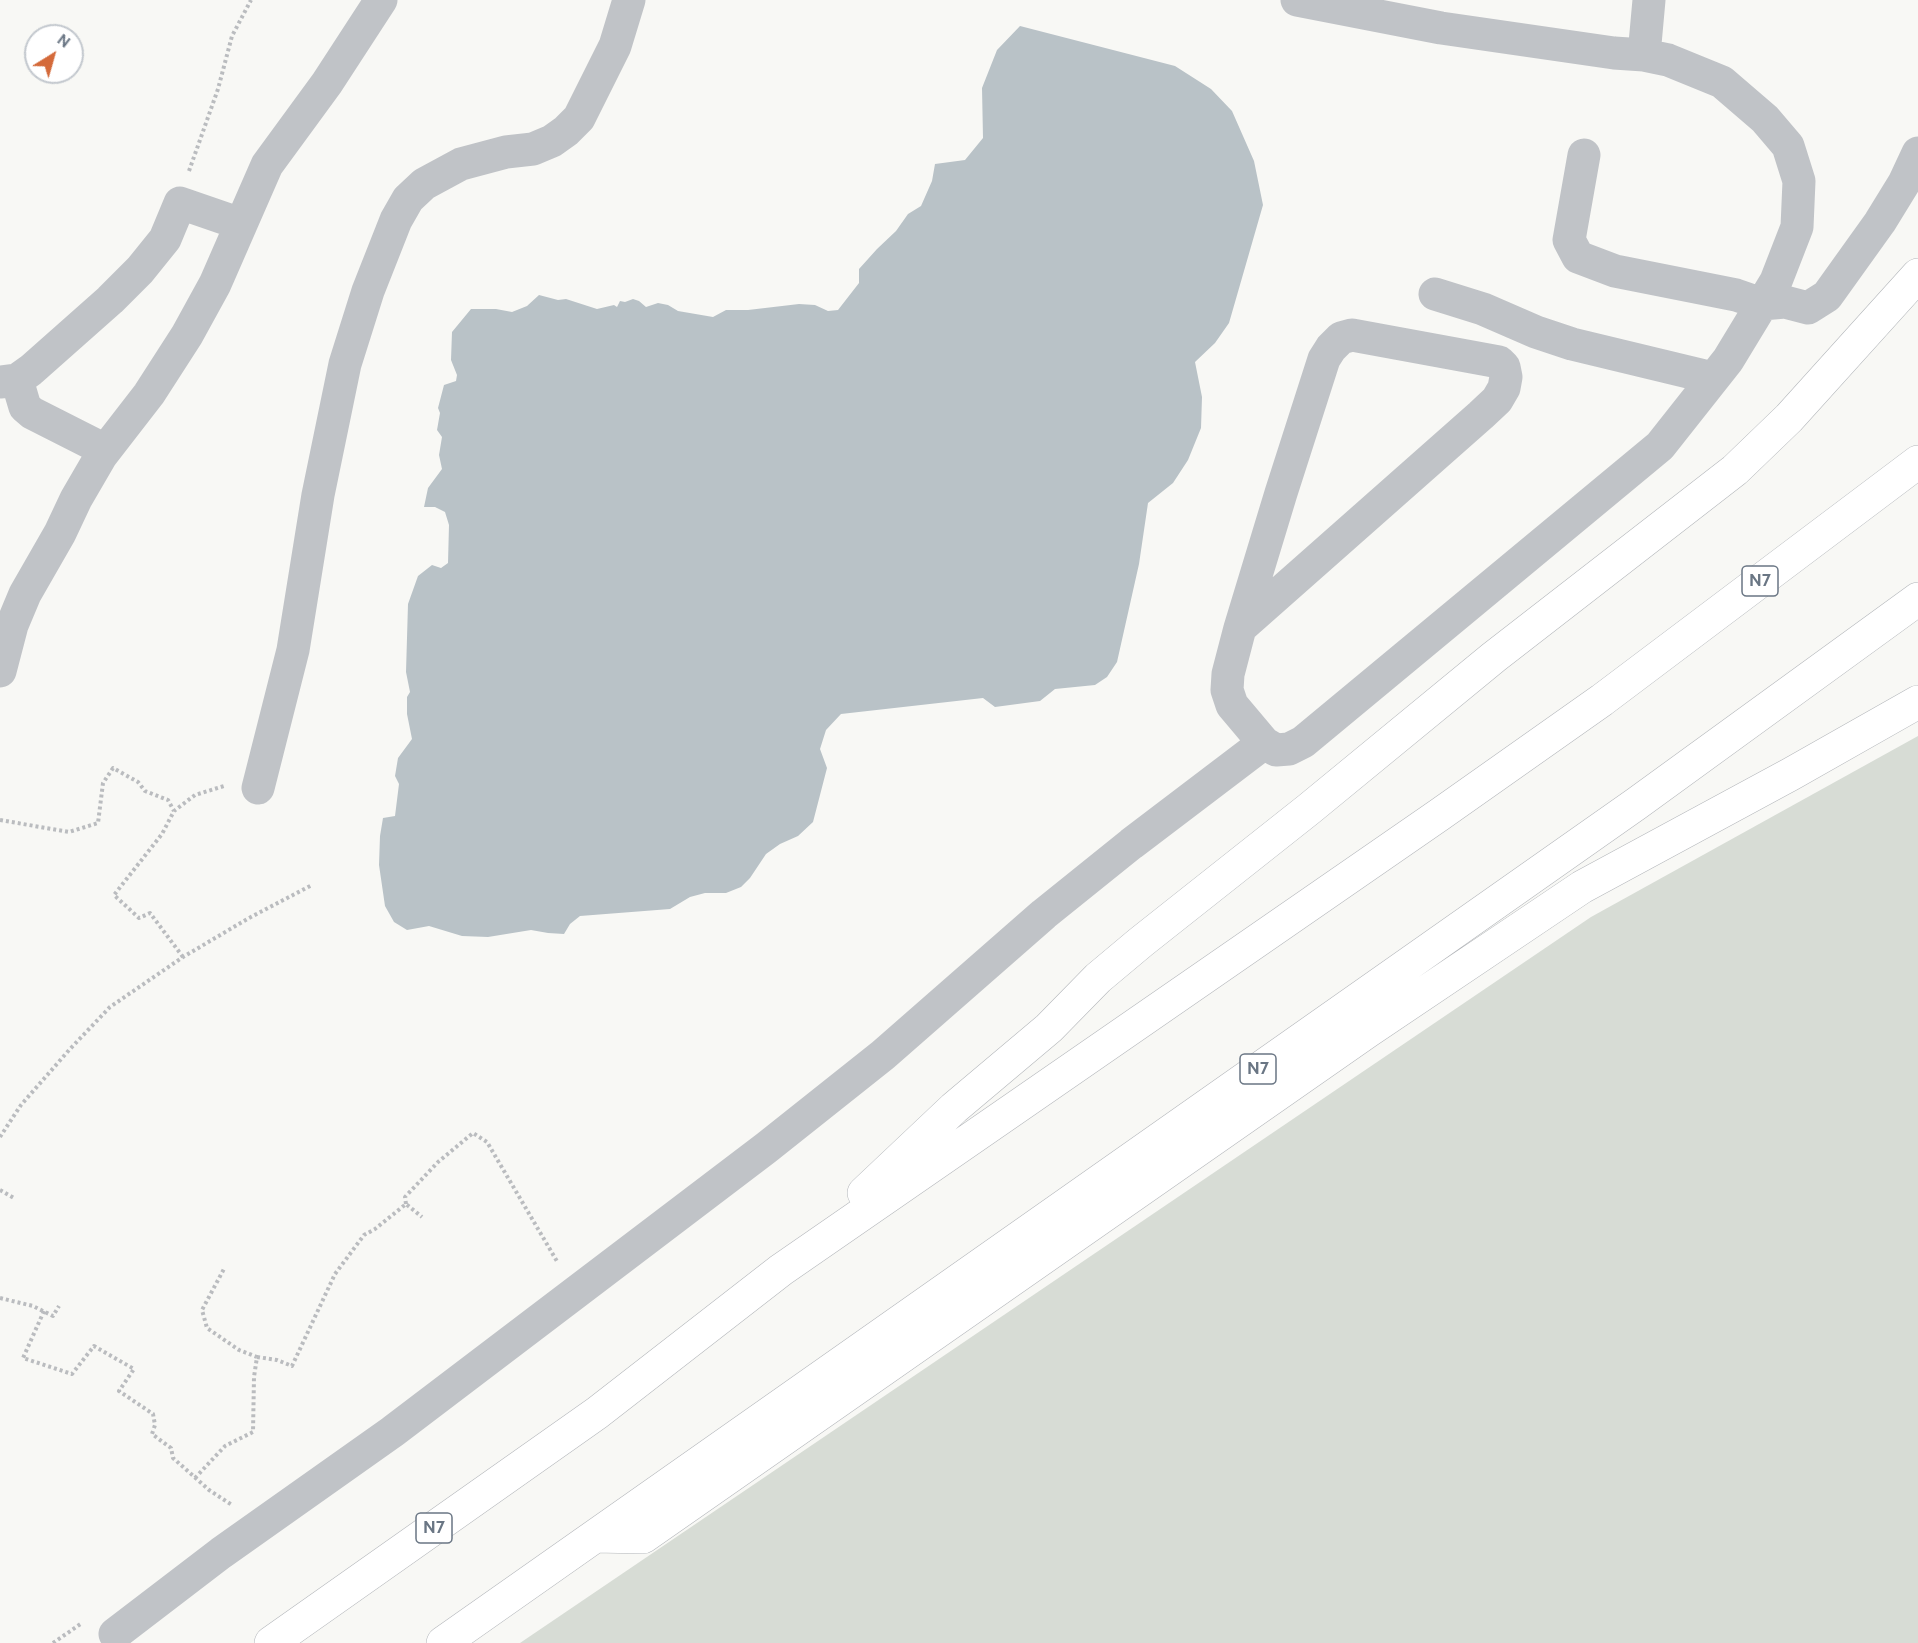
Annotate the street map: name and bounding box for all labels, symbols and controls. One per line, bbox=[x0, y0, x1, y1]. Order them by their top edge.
north arrow bbox=[24, 24, 84, 84]
text: N bbox=[54, 30, 74, 52]
road number: N7 bbox=[1742, 566, 1778, 596]
road number: N7 bbox=[1240, 1054, 1276, 1084]
road number: N7 bbox=[416, 1513, 452, 1543]

